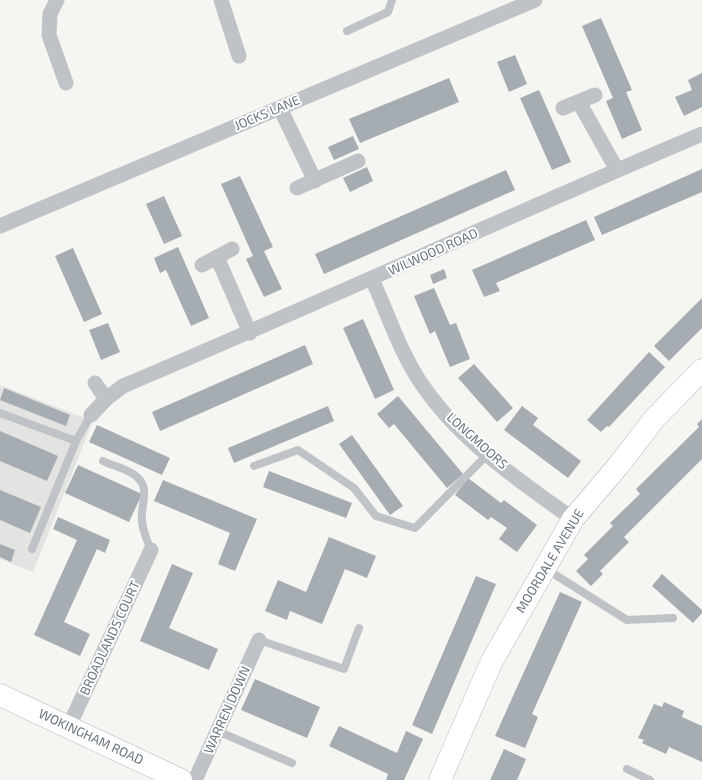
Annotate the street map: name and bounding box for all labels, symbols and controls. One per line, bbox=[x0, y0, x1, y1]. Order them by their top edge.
street label: JOCKS LANE bbox=[232, 92, 302, 134]
street label: WILWOOD ROAD bbox=[386, 225, 480, 279]
street label: LONGMOORS bbox=[443, 410, 511, 472]
street label: MOORDALE AVENUE bbox=[513, 506, 587, 616]
street label: BROADLANDS COURT bbox=[77, 578, 143, 698]
street label: WARREN DOWN bbox=[201, 664, 253, 756]
street label: WOKINGHAM ROAD bbox=[36, 706, 146, 768]

